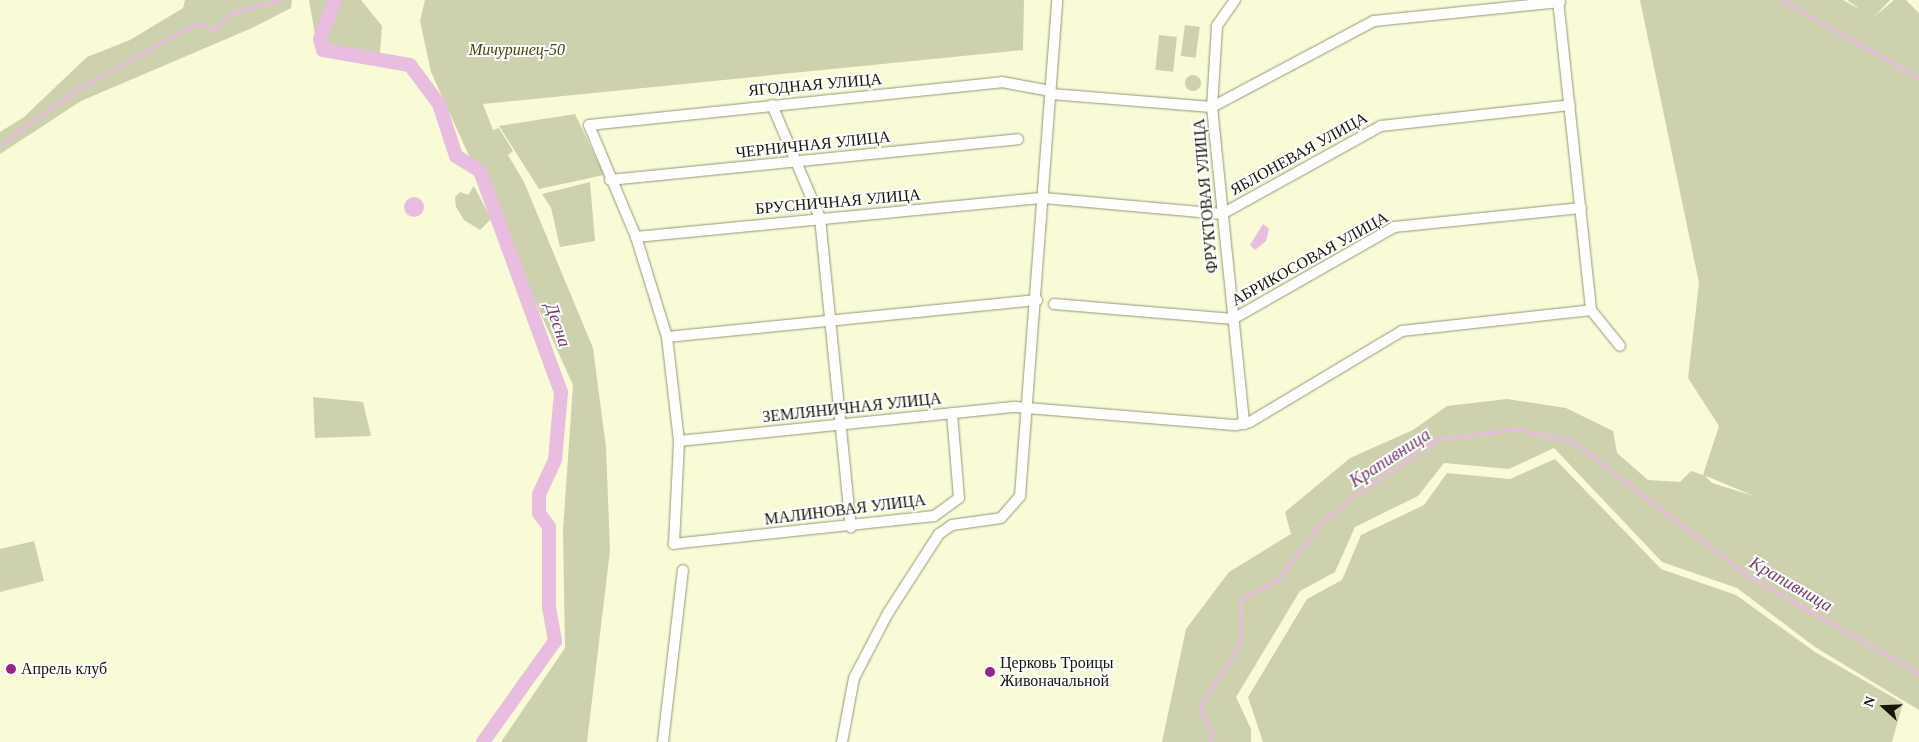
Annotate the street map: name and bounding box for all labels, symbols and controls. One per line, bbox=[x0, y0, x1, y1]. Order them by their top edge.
park label: Мичуринец-50 bbox=[469, 40, 565, 60]
street label: ЯГОДНАЯ УЛИЦА bbox=[747, 70, 883, 100]
street label: ЯБЛОНЕВАЯ УЛИЦА bbox=[1227, 108, 1371, 200]
street label: ФРУКТОВАЯ УЛИЦА bbox=[1190, 118, 1222, 274]
street label: ЧЕРНИЧНАЯ УЛИЦА bbox=[735, 127, 891, 163]
street label: БРУСНИЧНАЯ УЛИЦА bbox=[754, 185, 922, 219]
street label: АБРИКОСОВАЯ УЛИЦА bbox=[1228, 208, 1392, 310]
water label: Десна bbox=[540, 300, 576, 350]
street label: ЗЕМЛЯНИЧНАЯ УЛИЦА bbox=[762, 389, 942, 427]
water label: Крапивница bbox=[1346, 424, 1434, 492]
street label: МАЛИНОВАЯ УЛИЦА bbox=[763, 491, 927, 529]
water label: Крапивница bbox=[1746, 552, 1836, 616]
place label: Церковь Троицы Живоначальной bbox=[1000, 653, 1114, 691]
place label: Апрель клуб bbox=[21, 659, 107, 679]
marker: Апрель клуб bbox=[5, 663, 17, 675]
marker: Церковь Троицы Живоначальной bbox=[984, 666, 996, 678]
north arrow bbox=[1859, 682, 1909, 732]
text: N bbox=[1861, 694, 1878, 709]

